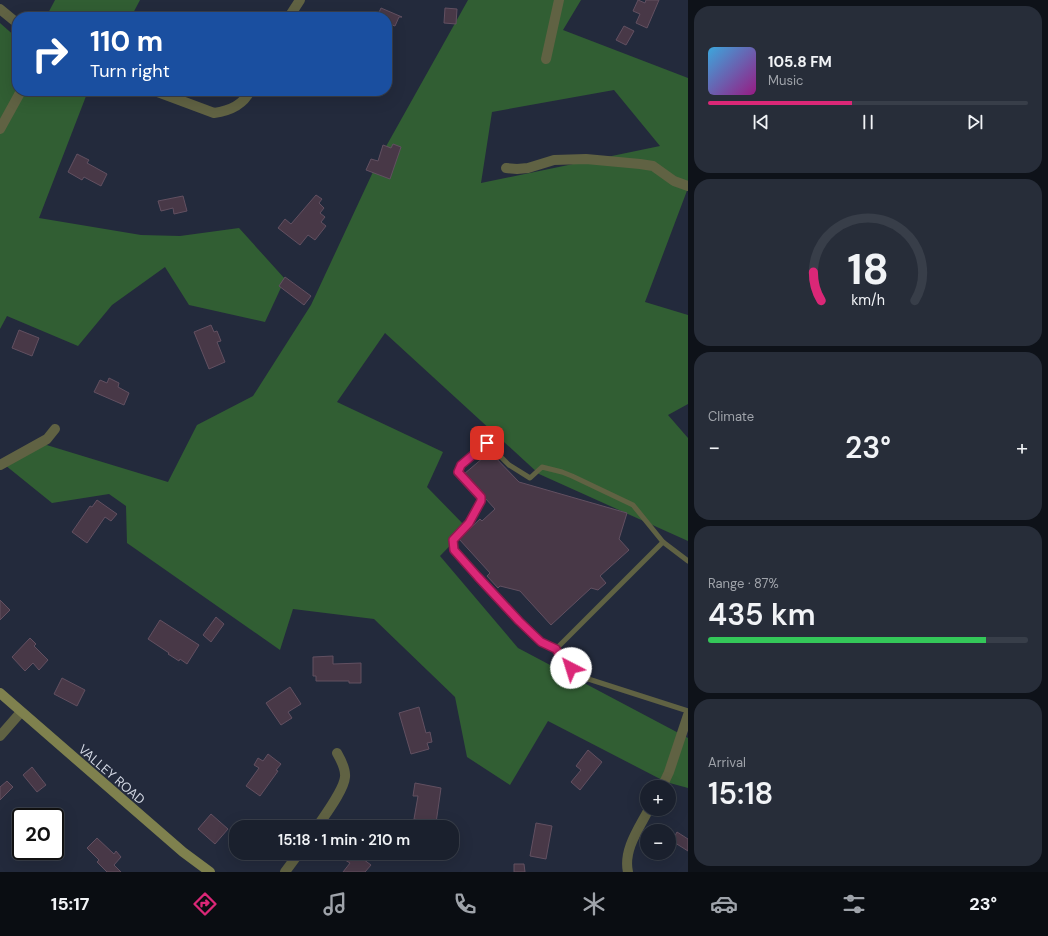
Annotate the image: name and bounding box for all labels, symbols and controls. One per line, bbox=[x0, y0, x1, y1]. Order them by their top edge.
text: 110 m bbox=[90, 23, 163, 60]
icon: right bbox=[24, 28, 76, 80]
text: 105.8 FM bbox=[768, 52, 832, 72]
text: Turn right bbox=[90, 59, 170, 83]
text: Music bbox=[768, 72, 803, 89]
icon: previous bbox=[750, 111, 772, 133]
icon: pause bbox=[857, 111, 879, 133]
icon: next bbox=[964, 111, 986, 133]
text: 18 bbox=[847, 243, 889, 297]
text: km/h bbox=[851, 290, 885, 308]
text: Climate bbox=[708, 408, 754, 425]
pin bbox=[470, 426, 504, 460]
text: 23° bbox=[845, 428, 891, 467]
icon: arrive bbox=[476, 432, 498, 454]
text: − bbox=[708, 433, 720, 462]
text: + bbox=[1016, 433, 1028, 462]
text: Range · 87% bbox=[708, 575, 779, 592]
text: 435 km bbox=[708, 595, 815, 634]
position arrow bbox=[550, 647, 592, 689]
street label: VALLEY ROAD bbox=[75, 741, 149, 808]
text: Arrival bbox=[708, 754, 746, 771]
text: 15:18 bbox=[708, 774, 773, 813]
map controls bbox=[640, 780, 676, 860]
button: + bbox=[640, 780, 676, 816]
speed limit sign: 20 bbox=[12, 808, 64, 860]
button: − bbox=[640, 824, 676, 860]
text: 15:18 · 1 min · 210 m bbox=[278, 830, 410, 850]
icon: directions bbox=[191, 890, 219, 918]
icon: music bbox=[321, 890, 349, 918]
icon: phone bbox=[451, 890, 479, 918]
icon: climate bbox=[580, 890, 608, 918]
icon: car bbox=[710, 890, 738, 918]
icon: filters bbox=[840, 890, 868, 918]
text: 15:17 bbox=[51, 892, 89, 916]
text: 23° bbox=[969, 892, 997, 916]

